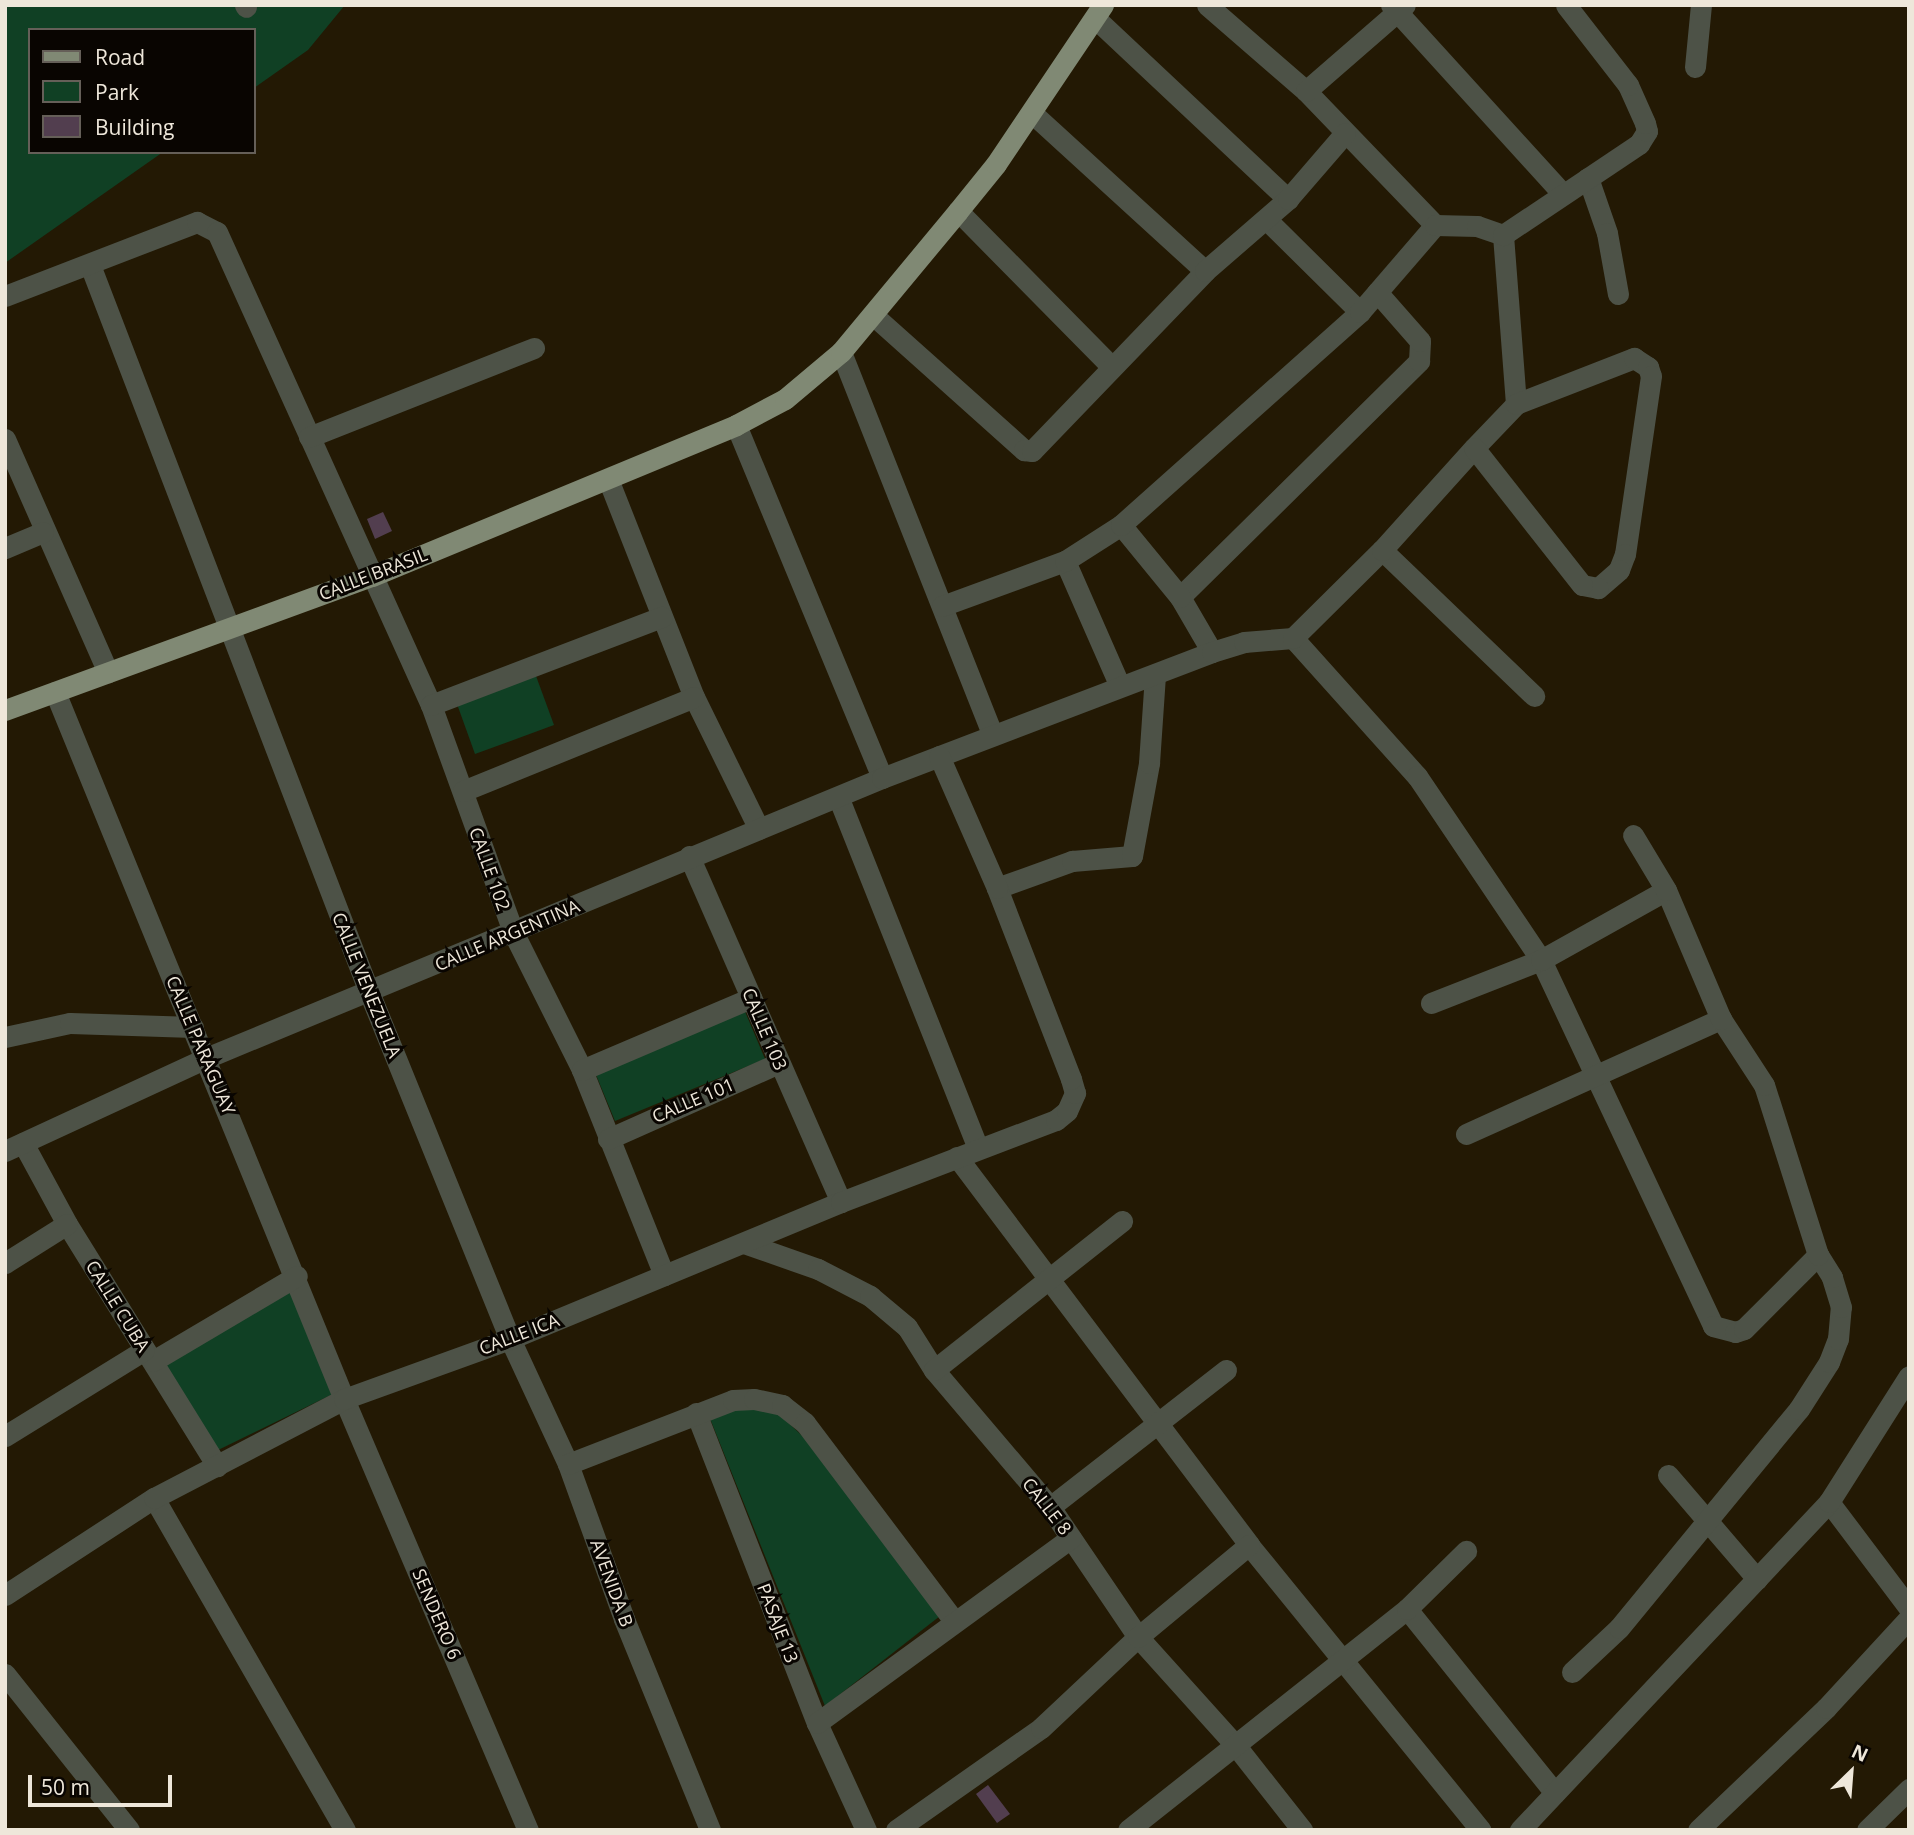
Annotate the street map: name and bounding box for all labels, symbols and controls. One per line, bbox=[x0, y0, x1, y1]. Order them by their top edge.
legend bbox=[28, 28, 256, 154]
text: Road bbox=[95, 43, 145, 71]
text: Park bbox=[95, 78, 139, 106]
text: Building bbox=[95, 113, 174, 141]
street label: CALLE BRASIL bbox=[316, 543, 430, 605]
street label: CALLE 102 bbox=[465, 824, 515, 914]
street label: CALLE ARGENTINA bbox=[431, 895, 583, 975]
street label: CALLE VENEZUELA bbox=[328, 909, 406, 1061]
street label: CALLE PARAGUAY bbox=[162, 972, 240, 1118]
street label: CALLE 103 bbox=[738, 985, 792, 1073]
street label: CALLE 101 bbox=[649, 1073, 737, 1127]
street label: CALLE CUBA bbox=[81, 1256, 155, 1356]
street label: CALLE ICA bbox=[476, 1309, 562, 1359]
street label: CALLE 8 bbox=[1018, 1473, 1076, 1539]
street label: AVENIDA B bbox=[586, 1536, 638, 1630]
street label: SENDERO 6 bbox=[408, 1565, 466, 1663]
street label: PASAJE 13 bbox=[753, 1580, 803, 1666]
north arrow bbox=[1816, 1737, 1886, 1807]
text: N bbox=[1847, 1738, 1872, 1768]
scale bar bbox=[32, 1762, 175, 1806]
text: 50 m bbox=[41, 1773, 90, 1801]

